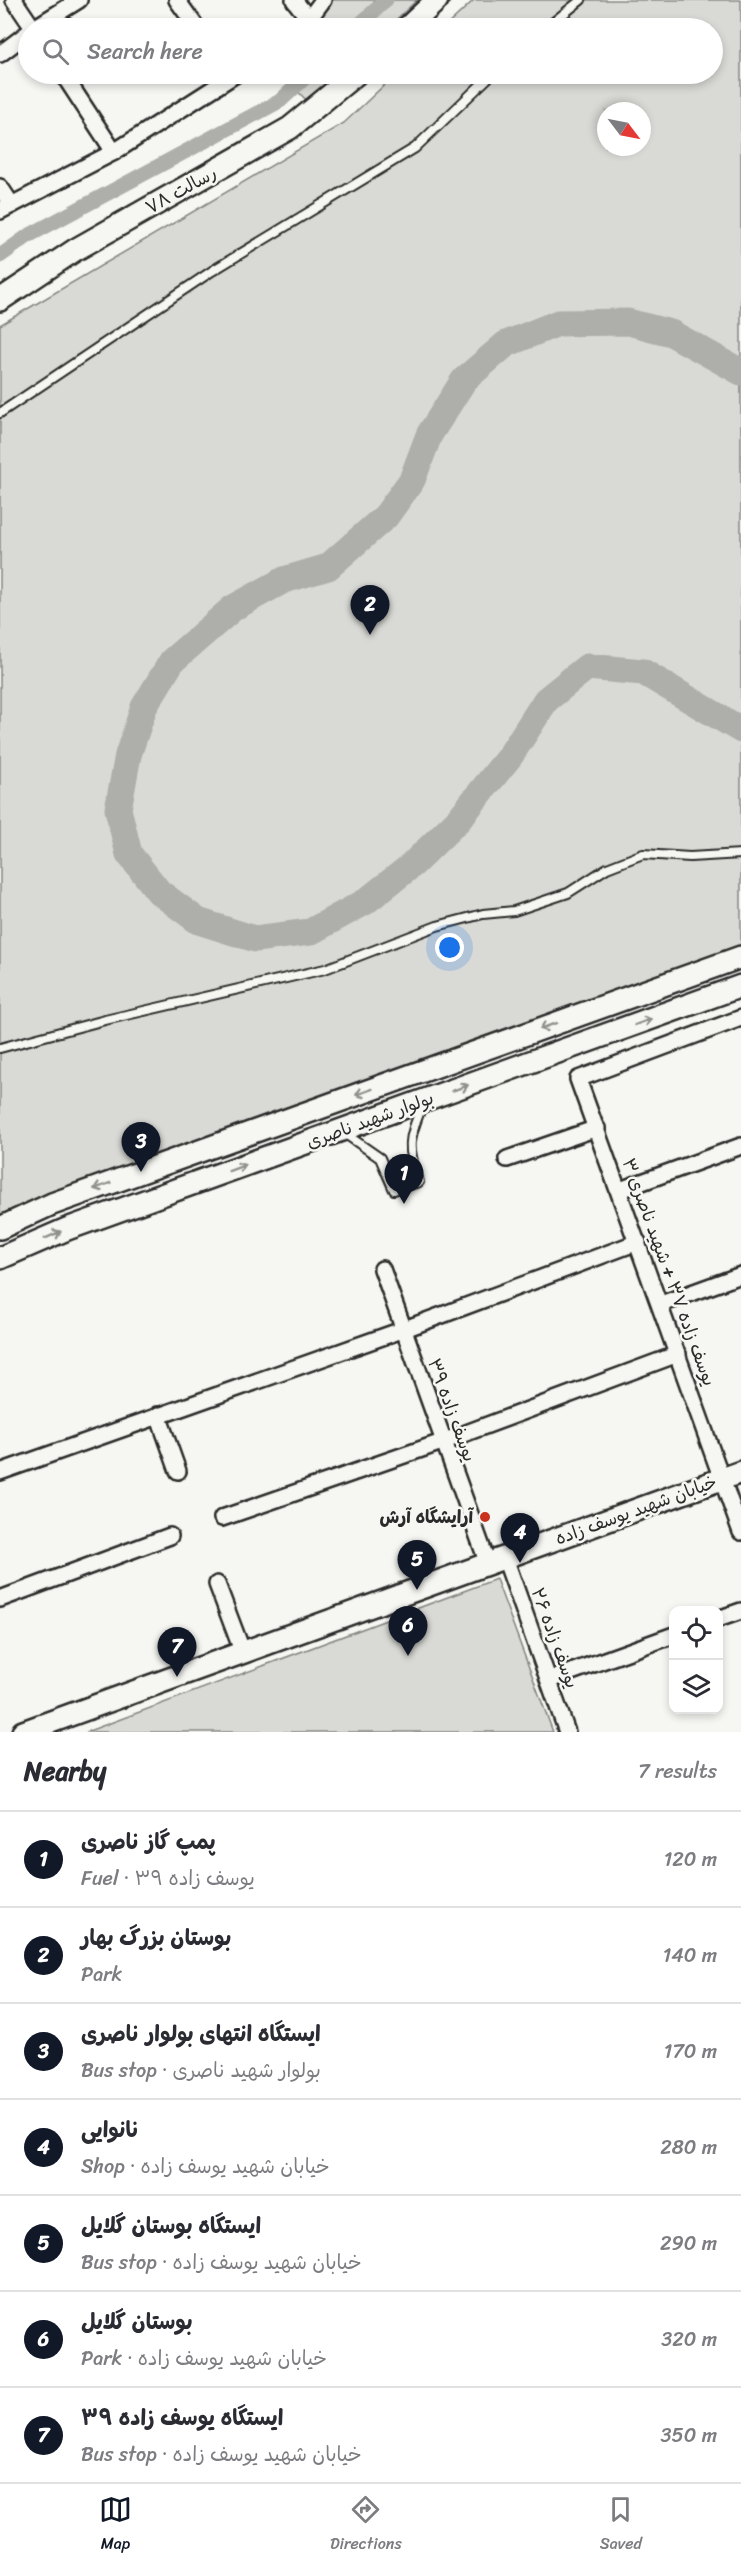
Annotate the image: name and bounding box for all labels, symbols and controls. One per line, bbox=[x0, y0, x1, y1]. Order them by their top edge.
search box bbox=[18, 18, 723, 84]
text: Search here bbox=[87, 32, 203, 71]
icon: search bbox=[39, 35, 72, 68]
north arrow bbox=[597, 102, 651, 156]
street label: رسالت ۷۸ bbox=[139, 157, 223, 223]
pin: 2 bbox=[350, 586, 389, 635]
your location bbox=[435, 933, 464, 962]
one-way arrow bbox=[633, 1015, 652, 1026]
one-way arrow bbox=[539, 1021, 557, 1032]
one-way arrow bbox=[450, 1081, 469, 1092]
street label: بولوار شهید ناصری bbox=[302, 1082, 438, 1158]
one-way arrow bbox=[355, 1087, 374, 1098]
pin: 3 bbox=[122, 1122, 160, 1172]
street label: یوسف زاده ۳۷ + شهید ناصری ۳ bbox=[613, 1153, 725, 1391]
pin: 1 bbox=[384, 1154, 424, 1204]
one-way arrow bbox=[227, 1161, 245, 1172]
one-way arrow bbox=[93, 1182, 111, 1193]
one-way arrow bbox=[44, 1228, 62, 1240]
street label: یوسف زاده ۳۹ bbox=[418, 1354, 486, 1466]
street label: خیابان شهید یوسف زاده bbox=[550, 1466, 722, 1554]
place label: آرایشگاه آرش bbox=[379, 1501, 474, 1533]
marker: آرایشگاه آرش bbox=[478, 1510, 492, 1524]
pin: 4 bbox=[500, 1514, 540, 1563]
pin: 5 bbox=[398, 1540, 436, 1590]
street label: یوسف زاده ۲۶ bbox=[522, 1583, 588, 1693]
pin: 6 bbox=[388, 1606, 428, 1656]
map controls bbox=[669, 1606, 723, 1714]
button: locate bbox=[669, 1606, 723, 1660]
pin: 7 bbox=[158, 1628, 196, 1677]
button: layers bbox=[669, 1660, 723, 1714]
text: Nearby bbox=[24, 1748, 106, 1794]
text: 7 results bbox=[638, 1754, 717, 1789]
text: پمپ گاز ناصری bbox=[81, 1822, 216, 1861]
text: 1 bbox=[39, 1842, 48, 1877]
text: 120 m bbox=[664, 1842, 717, 1877]
text: Fuel · یوسف زاده ۳۹ bbox=[81, 1861, 255, 1896]
text: بوستان بزرگ بهار bbox=[81, 1918, 231, 1957]
text: 2 bbox=[38, 1938, 49, 1973]
text: 140 m bbox=[663, 1938, 717, 1973]
text: Park bbox=[81, 1957, 122, 1992]
text: ایستگاه انتهای بولوار ناصری bbox=[81, 2014, 321, 2053]
text: 3 bbox=[38, 2034, 49, 2069]
text: 170 m bbox=[664, 2034, 717, 2069]
text: Bus stop · بولوار شهید ناصری bbox=[81, 2053, 321, 2088]
text: نانوایی bbox=[81, 2110, 140, 2149]
text: 4 bbox=[37, 2130, 50, 2165]
text: 280 m bbox=[660, 2130, 717, 2165]
text: Shop · خیابان شهید یوسف زاده bbox=[81, 2149, 330, 2184]
text: ایستگاه بوستان گلایل bbox=[81, 2206, 261, 2245]
text: 5 bbox=[37, 2226, 50, 2261]
text: 290 m bbox=[660, 2226, 717, 2261]
text: Bus stop · خیابان شهید یوسف زاده bbox=[81, 2245, 362, 2280]
text: بوستان گلایل bbox=[81, 2302, 193, 2341]
text: 6 bbox=[38, 2322, 49, 2357]
text: 320 m bbox=[661, 2322, 717, 2357]
text: Park · خیابان شهید یوسف زاده bbox=[81, 2341, 327, 2376]
text: ایستگاه یوسف زاده ۳۹ bbox=[81, 2398, 283, 2437]
text: 7 bbox=[38, 2418, 49, 2453]
text: 350 m bbox=[661, 2418, 717, 2453]
text: Bus stop · خیابان شهید یوسف زاده bbox=[81, 2437, 362, 2472]
tab: Map bbox=[99, 2493, 132, 2558]
tab: Directions bbox=[330, 2493, 402, 2558]
tab: Saved bbox=[600, 2493, 642, 2558]

